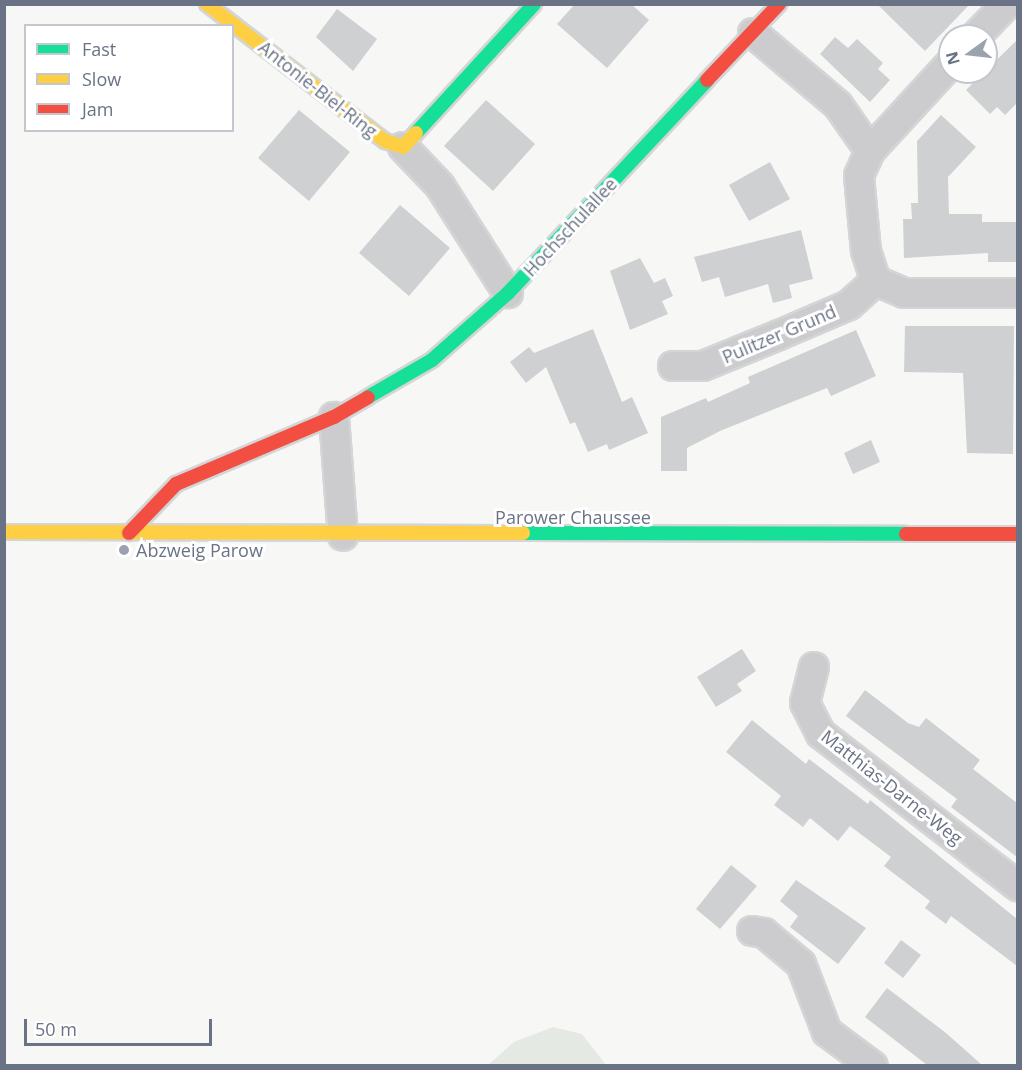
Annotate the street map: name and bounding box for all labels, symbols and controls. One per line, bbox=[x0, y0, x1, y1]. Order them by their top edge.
legend bbox=[24, 24, 234, 132]
north arrow bbox=[938, 24, 998, 84]
street label: Antonie-Biel-Ring bbox=[255, 36, 381, 142]
text: Fast bbox=[82, 37, 116, 61]
text: N bbox=[940, 49, 965, 67]
text: Slow bbox=[82, 67, 121, 91]
text: Jam bbox=[82, 97, 114, 121]
street label: Hochschulallee bbox=[519, 173, 621, 281]
street label: Pulitzer Grund bbox=[719, 300, 839, 368]
street label: Parower Chaussee bbox=[495, 506, 651, 528]
place label: Abzweig Parow bbox=[136, 539, 263, 561]
marker: Abzweig Parow bbox=[117, 543, 131, 557]
street label: Matthias-Darne-Weg bbox=[817, 725, 967, 849]
scale bar bbox=[27, 1007, 214, 1045]
text: 50 m bbox=[35, 1017, 77, 1041]

